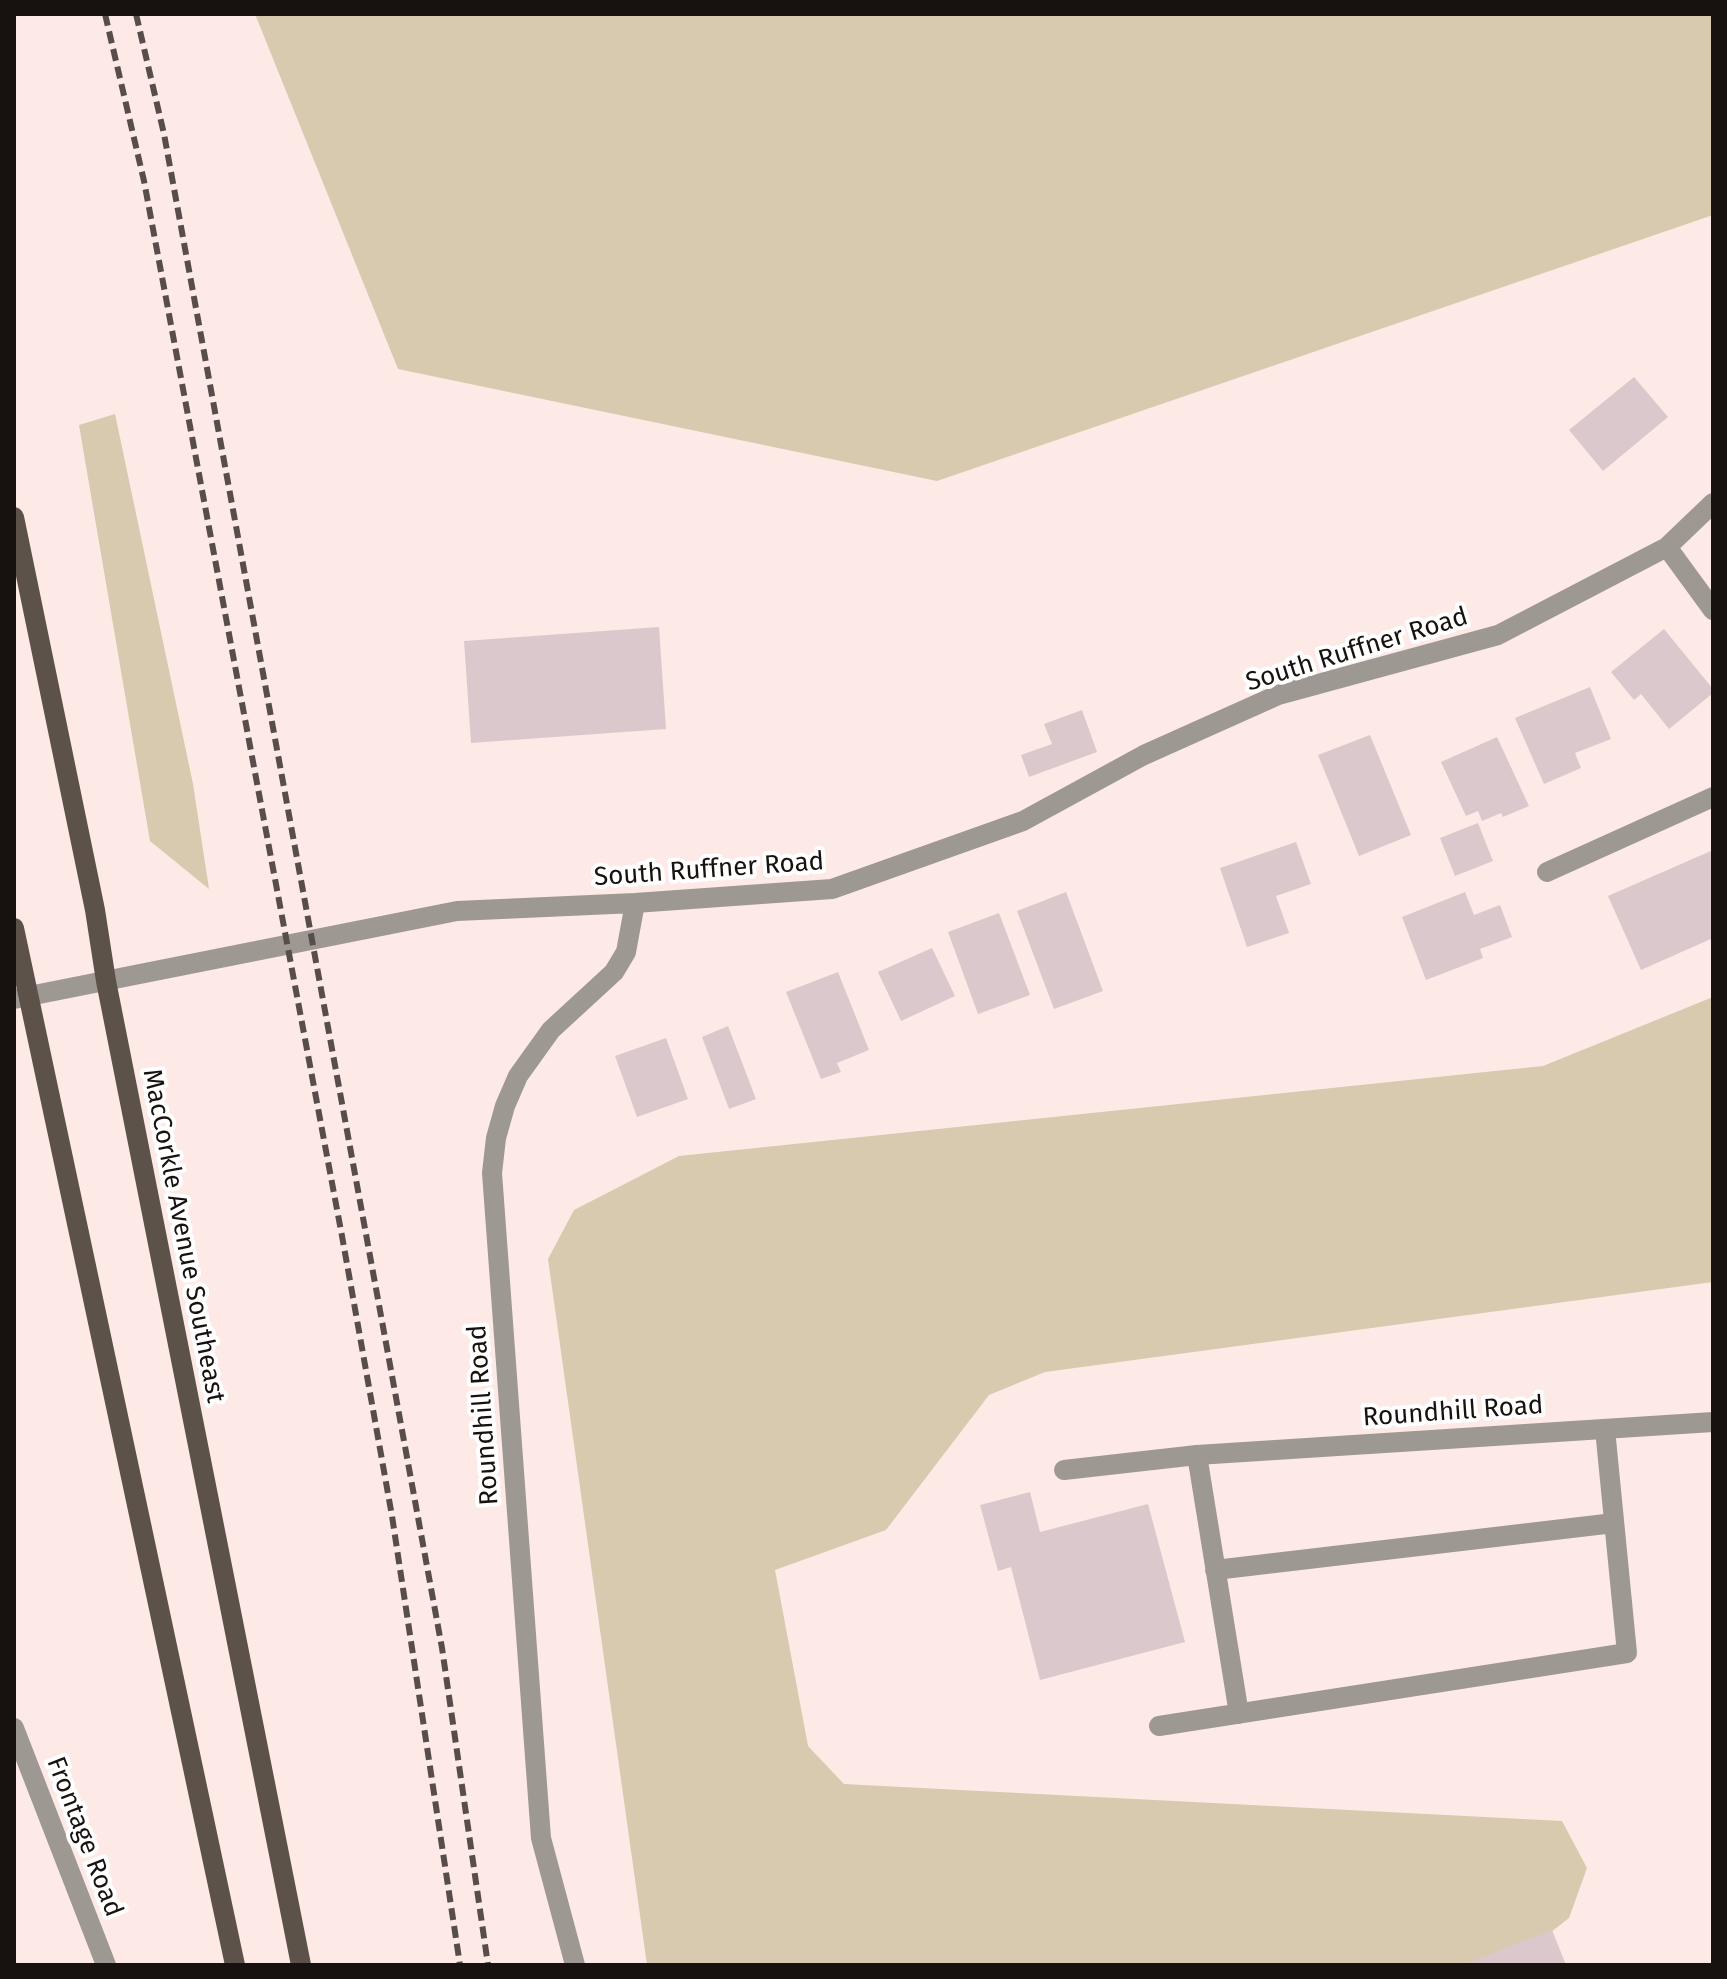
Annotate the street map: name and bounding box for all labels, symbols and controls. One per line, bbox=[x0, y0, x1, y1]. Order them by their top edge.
street label: South Ruffner Road bbox=[1242, 601, 1472, 699]
street label: South Ruffner Road bbox=[593, 846, 825, 894]
street label: MacCorkle Avenue Southeast bbox=[135, 1066, 231, 1406]
street label: Roundhill Road bbox=[462, 1324, 506, 1506]
street label: Roundhill Road bbox=[1362, 1390, 1544, 1434]
street label: Frontage Road bbox=[39, 1753, 129, 1921]

